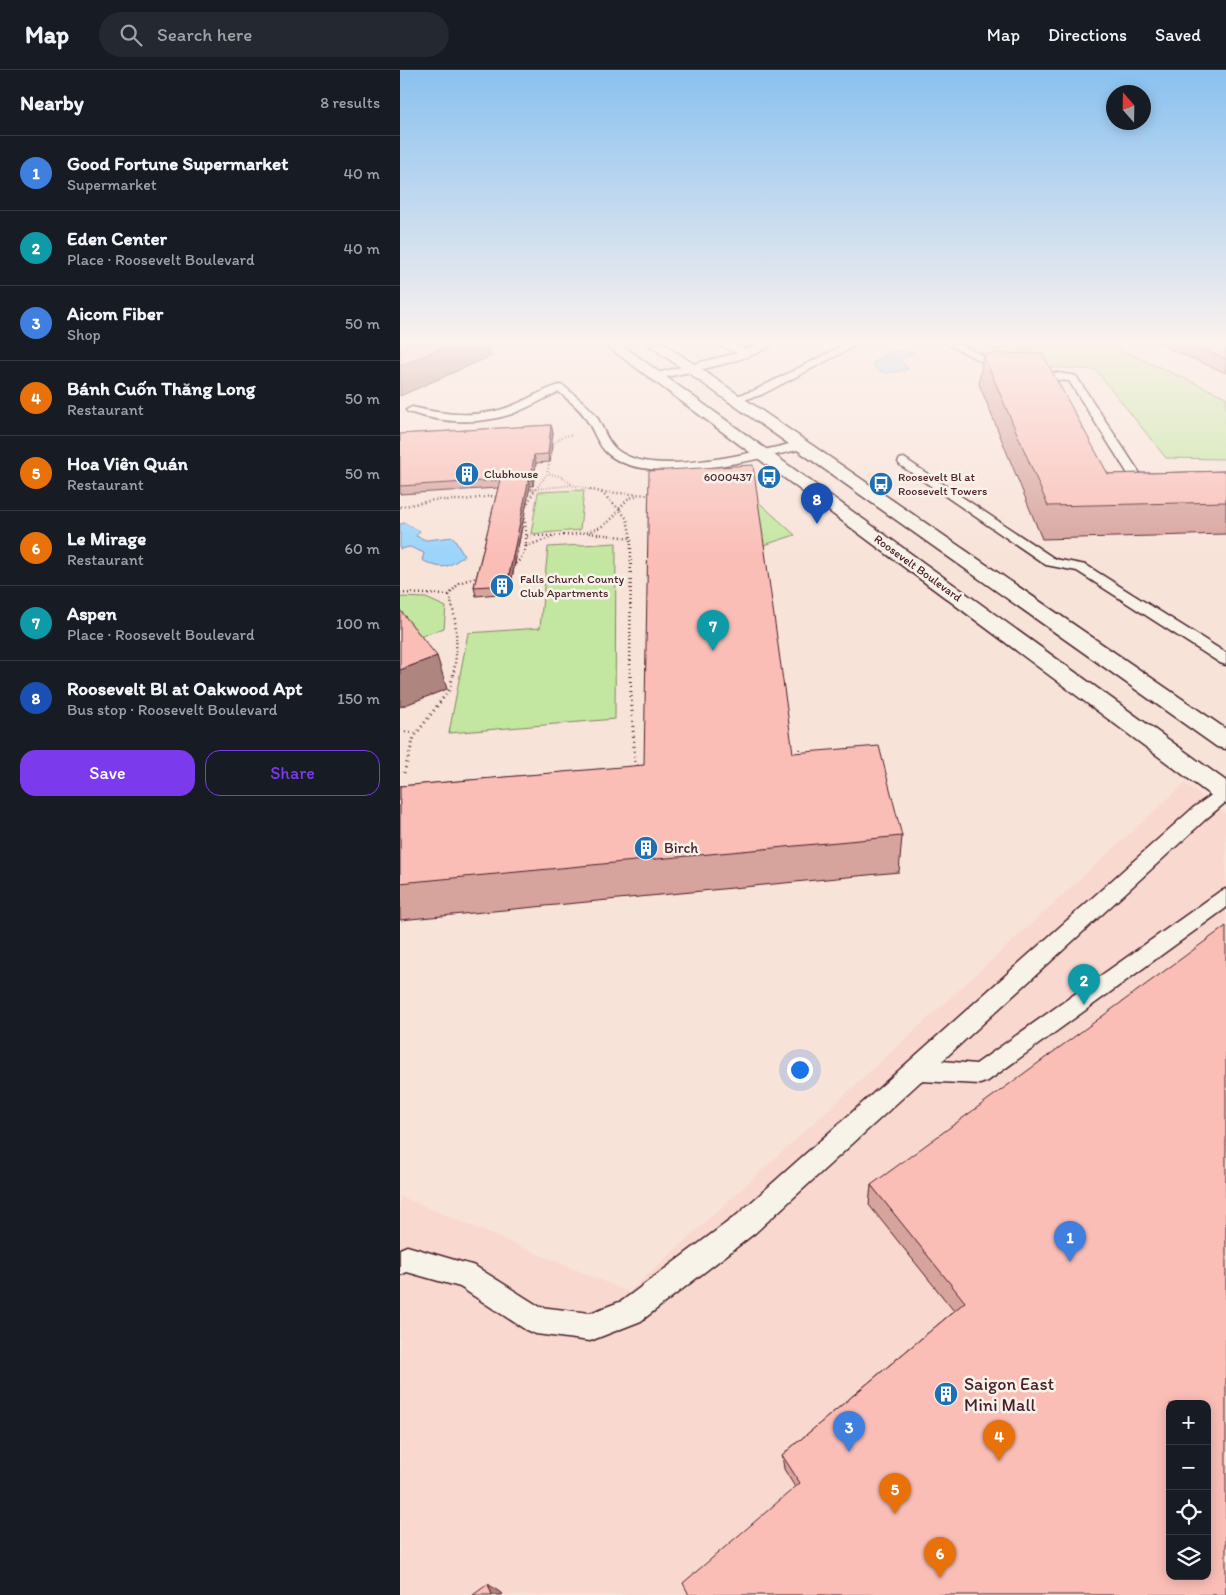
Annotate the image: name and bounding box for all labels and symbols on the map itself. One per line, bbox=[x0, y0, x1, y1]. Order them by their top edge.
north arrow bbox=[1106, 85, 1151, 130]
building icon: Clubhouse bbox=[454, 461, 480, 487]
bus stop icon: 6000437 bbox=[756, 464, 782, 490]
place label: Clubhouse bbox=[484, 467, 538, 481]
place label: 6000437 bbox=[704, 470, 752, 484]
place label: Roosevelt Bl at Roosevelt Towers bbox=[898, 470, 987, 498]
bus stop icon: Roosevelt Bl at Roosevelt Towers bbox=[868, 471, 894, 497]
pin: 8 bbox=[801, 483, 833, 524]
street label: Roosevelt Boulevard bbox=[872, 532, 965, 605]
place label: Falls Church County Club Apartments bbox=[520, 572, 624, 600]
building icon: Falls Church County Club Apartments bbox=[489, 573, 515, 599]
pin: 7 bbox=[697, 610, 729, 651]
building icon: Birch bbox=[633, 835, 659, 861]
place label: Birch bbox=[664, 839, 698, 857]
pin: 2 bbox=[1068, 964, 1100, 1005]
your location bbox=[787, 1057, 813, 1083]
pin: 1 bbox=[1054, 1221, 1086, 1262]
place label: Saigon East Mini Mall bbox=[964, 1373, 1055, 1416]
building icon: Saigon East Mini Mall bbox=[933, 1381, 959, 1407]
pin: 3 bbox=[833, 1411, 865, 1452]
pin: 4 bbox=[983, 1420, 1015, 1461]
pin: 5 bbox=[879, 1473, 911, 1514]
pin: 6 bbox=[924, 1537, 956, 1578]

